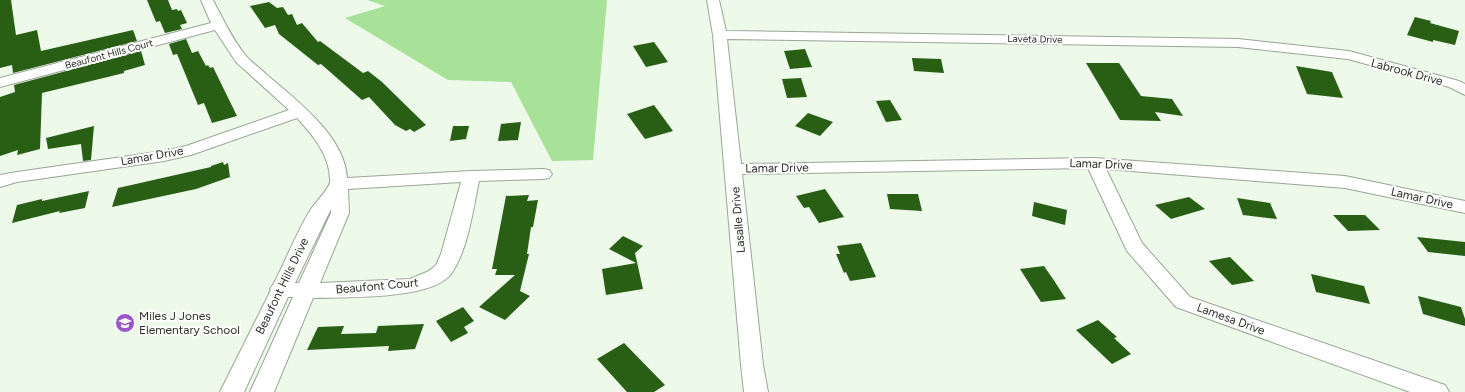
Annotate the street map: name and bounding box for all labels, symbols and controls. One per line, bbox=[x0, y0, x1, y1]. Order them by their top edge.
street label: Laveta Drive bbox=[1007, 32, 1063, 46]
street label: Beaufont Hills Court bbox=[64, 36, 155, 72]
street label: Labrook Drive bbox=[1369, 56, 1445, 88]
street label: Lamar Drive bbox=[120, 144, 185, 168]
street label: Lamar Drive bbox=[1069, 156, 1133, 172]
street label: Lamar Drive bbox=[745, 160, 809, 176]
street label: Lamar Drive bbox=[1390, 185, 1455, 212]
street label: Lasalle Drive bbox=[728, 186, 748, 254]
street label: Beaufont Hills Drive bbox=[253, 235, 312, 337]
street label: Beaufont Court bbox=[335, 275, 419, 297]
street label: Lamesa Drive bbox=[1195, 300, 1267, 338]
place label: Miles J Jones Elementary School bbox=[139, 309, 240, 337]
school or university icon: Miles J Jones Elementary School bbox=[114, 312, 136, 334]

